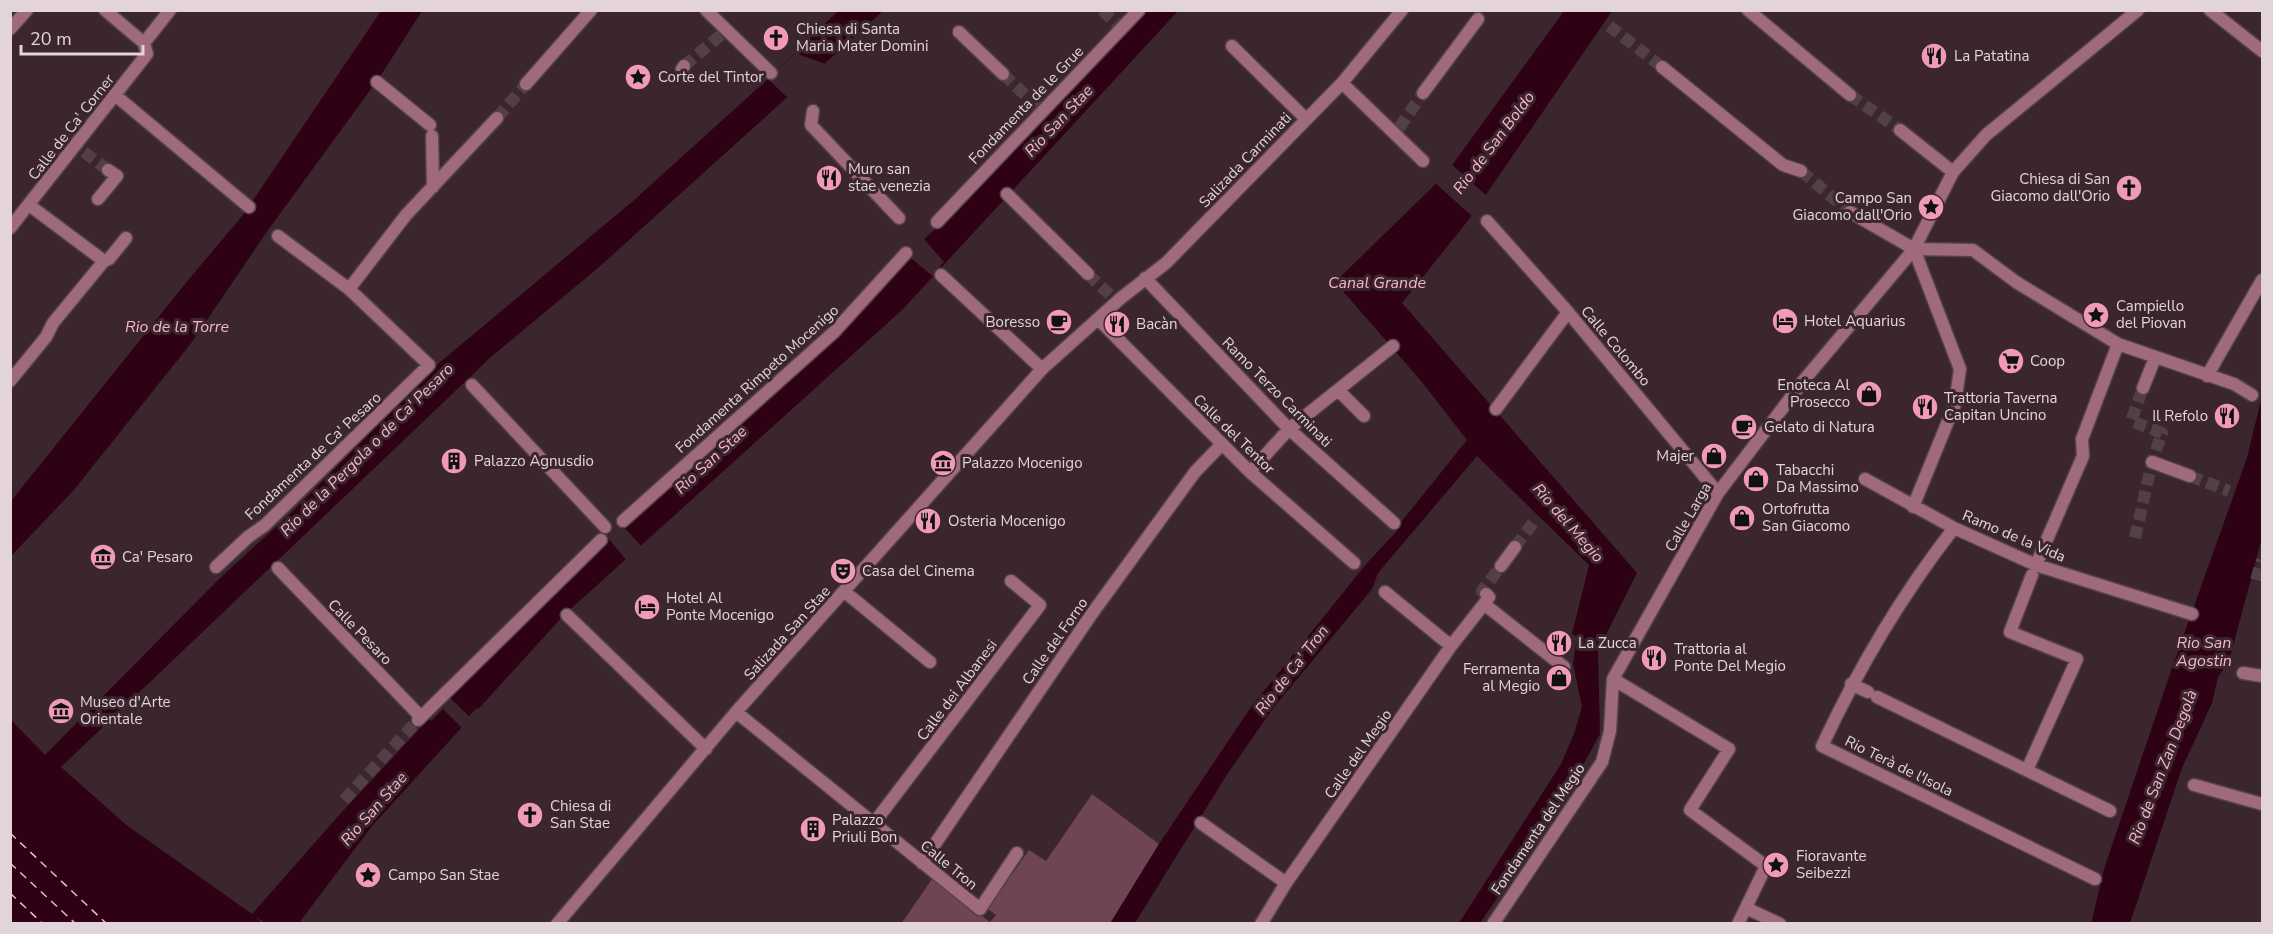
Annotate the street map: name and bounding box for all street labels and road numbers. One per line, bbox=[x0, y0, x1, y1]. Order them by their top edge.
street label: Fondamenta de le Grue bbox=[964, 41, 1088, 169]
street label: Calle de Ca' Corner bbox=[23, 69, 119, 184]
street label: Salizada Carminati bbox=[1194, 108, 1296, 212]
street label: Fondamenta Rimpeto Mocenigo bbox=[671, 300, 843, 458]
street label: Calle Colombo bbox=[1577, 302, 1655, 390]
street label: Ramo Terzo Carminati bbox=[1218, 333, 1336, 451]
street label: Fondamenta de Ca' Pesaro bbox=[241, 388, 385, 524]
street label: Calle del Tentor bbox=[1189, 390, 1280, 479]
street label: Calle Larga bbox=[1660, 479, 1716, 555]
street label: Ramo de la Vida bbox=[1959, 505, 2069, 567]
street label: Salizada San Stae bbox=[739, 582, 835, 684]
street label: Calle del Forno bbox=[1018, 594, 1092, 688]
street label: Calle Pesaro bbox=[324, 595, 396, 669]
street label: Calle dei Albanesi bbox=[912, 635, 1002, 745]
street label: Calle del Megio bbox=[1320, 705, 1396, 803]
street label: Rio Terà de l'Isola bbox=[1841, 731, 1957, 801]
street label: Fondamenta del Megio bbox=[1487, 759, 1589, 899]
street label: Calle Tron bbox=[916, 836, 982, 894]

